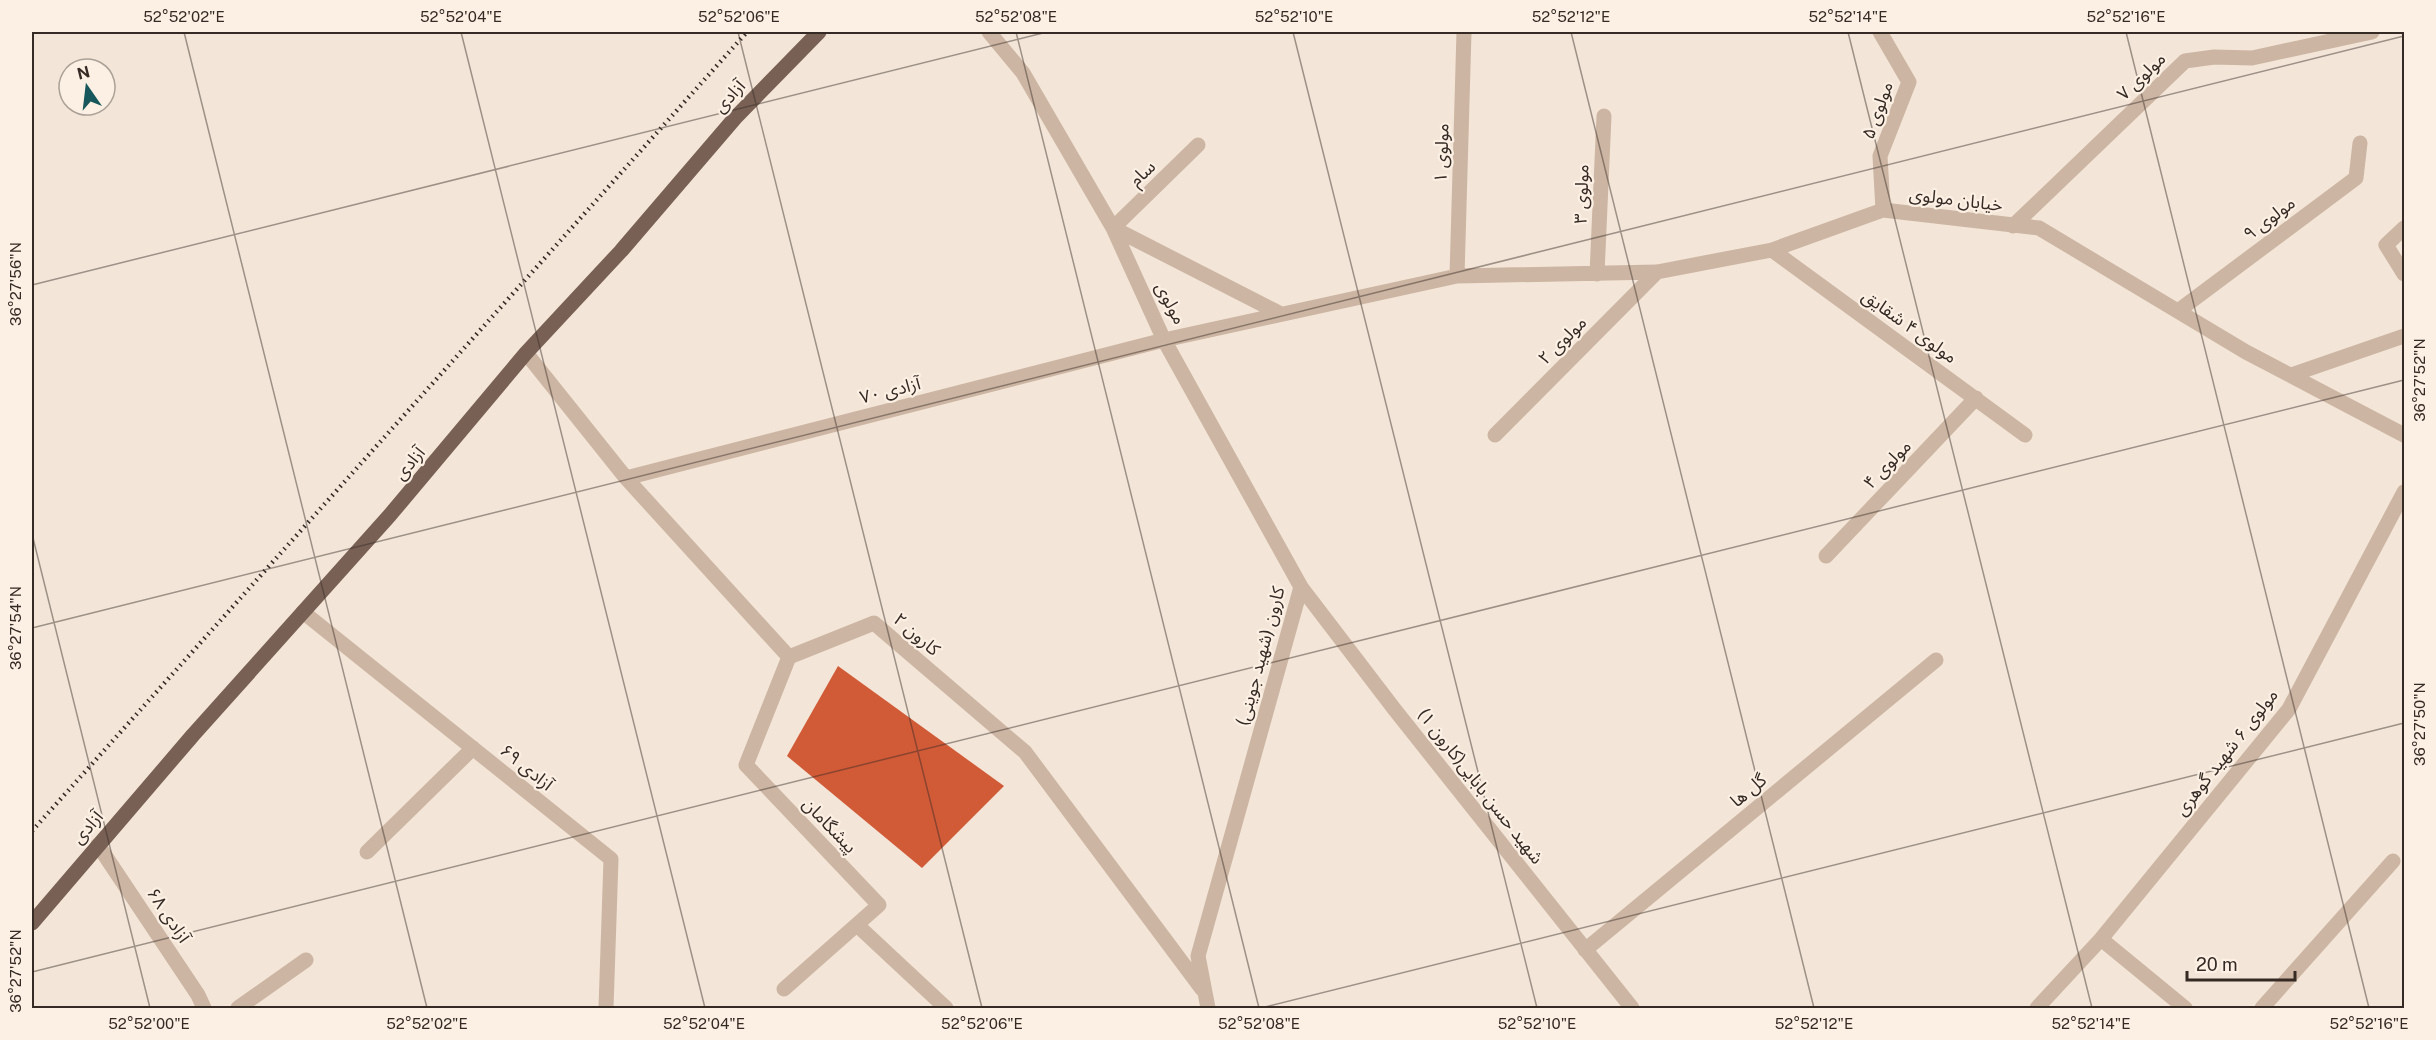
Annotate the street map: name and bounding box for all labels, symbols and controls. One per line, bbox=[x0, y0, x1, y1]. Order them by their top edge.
text: 52°52'02"E bbox=[143, 8, 225, 25]
text: 52°52'04"E bbox=[420, 8, 502, 25]
text: 52°52'06"E bbox=[698, 8, 780, 25]
text: 52°52'08"E bbox=[975, 8, 1057, 25]
text: 52°52'10"E bbox=[1255, 8, 1333, 25]
text: 52°52'12"E bbox=[1532, 8, 1610, 25]
text: 52°52'14"E bbox=[1809, 8, 1887, 25]
text: 52°52'16"E bbox=[2087, 8, 2165, 25]
street label: مولوی ۷ bbox=[2112, 48, 2170, 105]
north arrow bbox=[57, 57, 117, 117]
text: N bbox=[75, 62, 92, 84]
street label: آزادی bbox=[709, 75, 751, 117]
street label: مولوی ۵ bbox=[1857, 78, 1898, 142]
street label: مولوی ۱ bbox=[1429, 123, 1454, 183]
street label: سام bbox=[1125, 156, 1162, 193]
street label: مولوی ۳ bbox=[1569, 164, 1594, 224]
street label: خیابان مولوی bbox=[1908, 183, 2004, 216]
street label: مولوی ۹ bbox=[2239, 192, 2300, 245]
text: 36°27'56"N bbox=[7, 242, 24, 326]
street label: مولوی bbox=[1150, 278, 1191, 328]
street label: مولوی ۴ شقایق bbox=[1858, 285, 1961, 368]
street label: مولوی ۲ bbox=[1534, 312, 1591, 369]
text: 36°27'52"N bbox=[2411, 338, 2428, 422]
street label: آزادی ۷۰ bbox=[857, 372, 924, 409]
street label: مولوی ۴ bbox=[1859, 435, 1916, 493]
street label: آزادی bbox=[389, 442, 430, 485]
street label: کارون (شهید جوینی) bbox=[1231, 584, 1290, 728]
text: 36°27'54"N bbox=[7, 586, 24, 670]
street label: کارون ۲ bbox=[889, 608, 945, 661]
text: 36°27'50"N bbox=[2411, 682, 2428, 766]
street label: مولوی ۶ شهید گوهری bbox=[2170, 685, 2283, 820]
street label: شهید حسن بابایی(کارون ۱) bbox=[1413, 704, 1548, 869]
street label: آزادی ۶۹ bbox=[496, 739, 558, 796]
street label: گل ها bbox=[1726, 769, 1771, 812]
street label: پیشگامان bbox=[798, 793, 861, 858]
street label: آزادی bbox=[67, 806, 108, 848]
street label: آزادی ۶۸ bbox=[142, 883, 195, 948]
text: 36°27'52"N bbox=[7, 929, 24, 1013]
scale bar bbox=[2187, 944, 2295, 982]
text: 20 m bbox=[2196, 954, 2238, 975]
text: 52°52'00"E bbox=[108, 1015, 190, 1032]
text: 52°52'02"E bbox=[386, 1015, 468, 1032]
text: 52°52'04"E bbox=[663, 1015, 745, 1032]
text: 52°52'06"E bbox=[941, 1015, 1023, 1032]
text: 52°52'08"E bbox=[1218, 1015, 1300, 1032]
text: 52°52'10"E bbox=[1498, 1015, 1576, 1032]
text: 52°52'12"E bbox=[1775, 1015, 1853, 1032]
text: 52°52'14"E bbox=[2052, 1015, 2130, 1032]
text: 52°52'16"E bbox=[2330, 1015, 2408, 1032]

